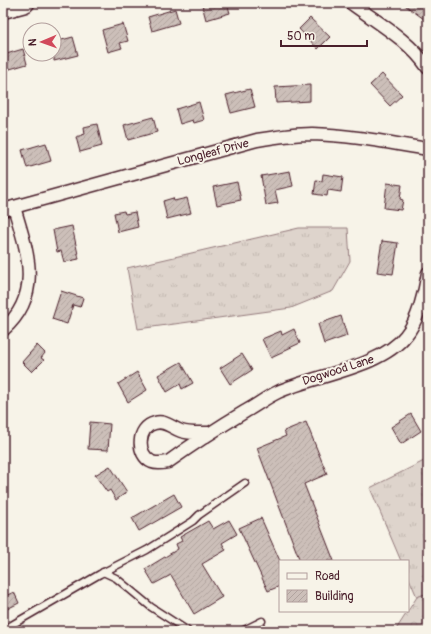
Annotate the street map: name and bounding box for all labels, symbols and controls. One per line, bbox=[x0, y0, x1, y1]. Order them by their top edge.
north arrow bbox=[22, 22, 62, 62]
scale bar bbox=[281, 22, 367, 48]
text: 50 m bbox=[287, 29, 315, 44]
text: N bbox=[26, 38, 39, 46]
street label: Longleaf Drive bbox=[176, 136, 251, 169]
street label: Dogwood Lane bbox=[301, 352, 376, 389]
legend bbox=[279, 560, 409, 612]
text: Road bbox=[315, 569, 340, 584]
text: Building bbox=[315, 589, 354, 604]

